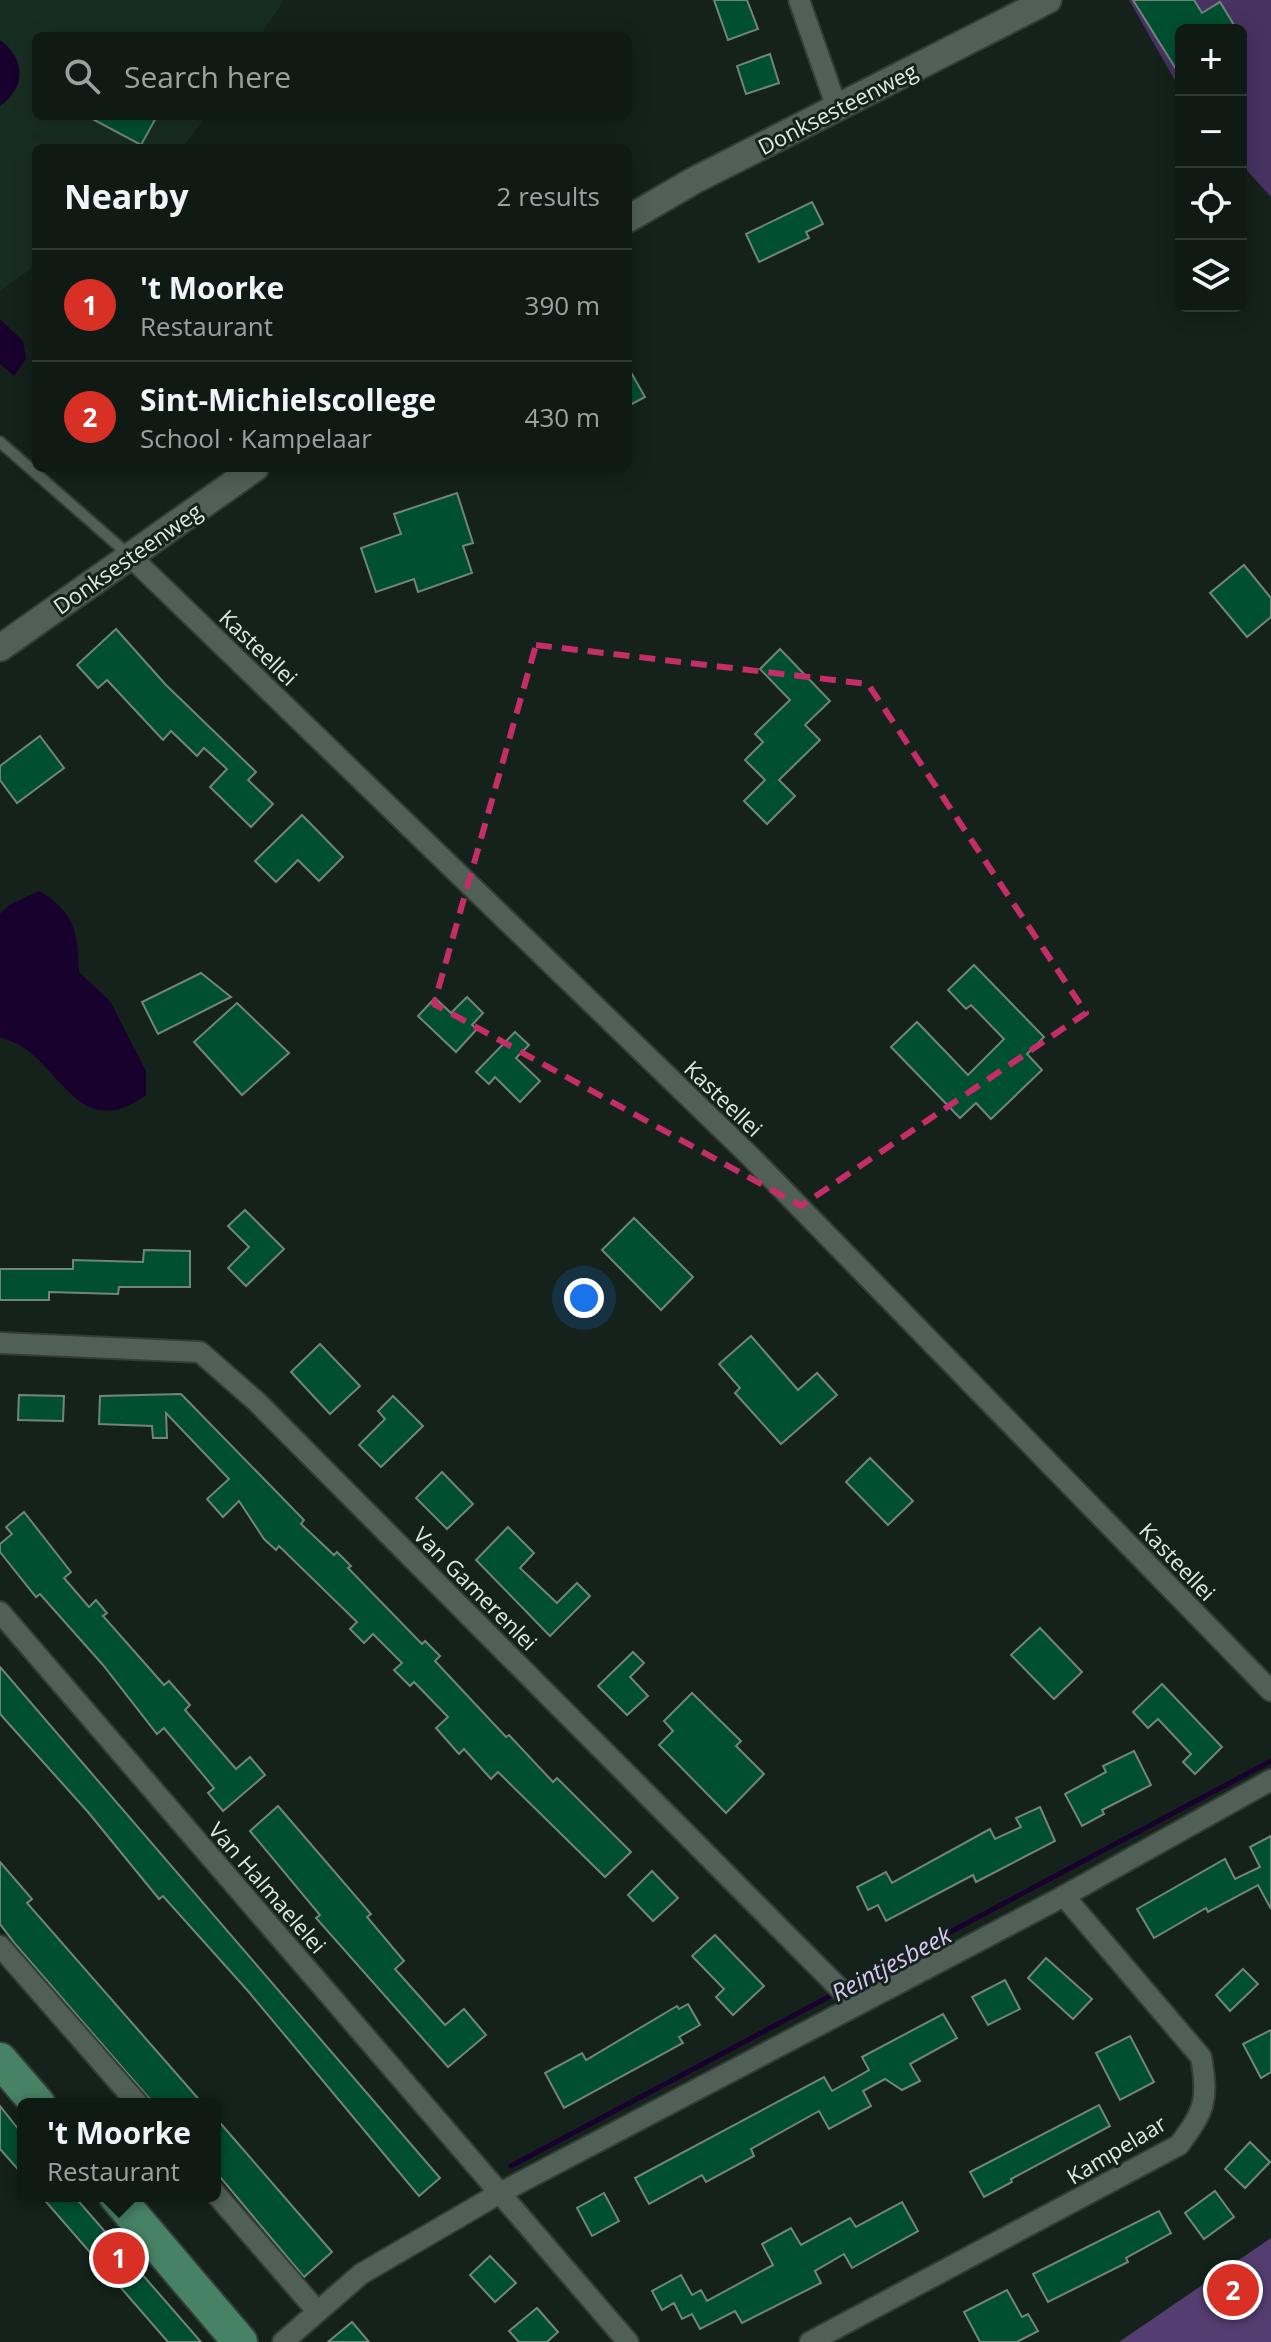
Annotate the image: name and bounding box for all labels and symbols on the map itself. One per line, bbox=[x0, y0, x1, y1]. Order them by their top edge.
street label: Donksesteenweg bbox=[752, 55, 922, 161]
street label: Donksesteenweg bbox=[47, 496, 207, 620]
street label: Kasteellei bbox=[213, 602, 305, 692]
street label: Kasteellei bbox=[678, 1053, 770, 1143]
your location bbox=[564, 1278, 604, 1318]
street label: Kasteellei bbox=[1133, 1515, 1223, 1607]
street label: Van Gamerenlei bbox=[407, 1519, 545, 1657]
street label: Van Halmaelelei bbox=[203, 1815, 333, 1959]
water label: Reintjesbeek bbox=[825, 1917, 958, 2008]
street label: Kampelaar bbox=[1061, 2108, 1171, 2190]
pin: 1 bbox=[93, 2228, 145, 2288]
pin: 2 bbox=[1207, 2260, 1259, 2320]

